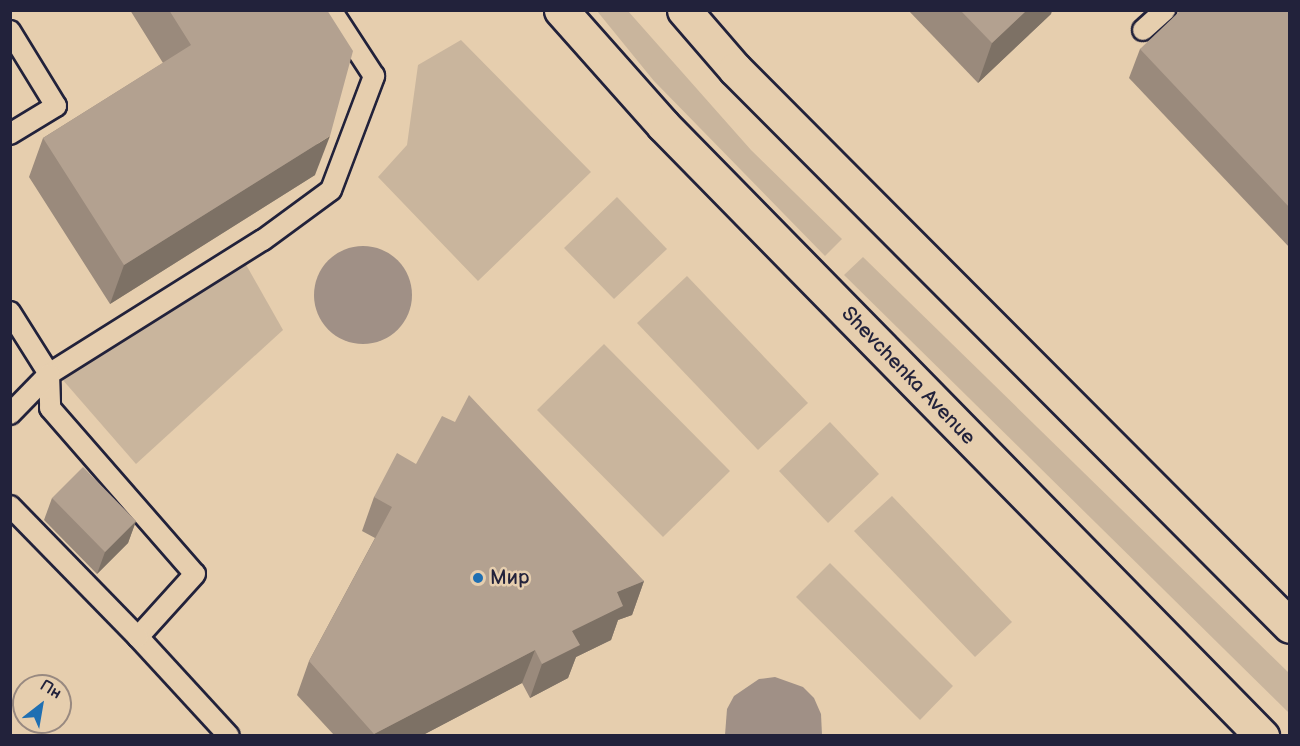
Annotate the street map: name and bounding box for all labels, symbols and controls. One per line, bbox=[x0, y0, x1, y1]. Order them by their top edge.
street label: Shevchenka Avenue bbox=[836, 302, 980, 450]
place label: Мир bbox=[490, 566, 529, 590]
marker: Мир bbox=[471, 571, 485, 585]
north arrow bbox=[12, 674, 72, 734]
text: Пн bbox=[36, 676, 65, 703]

